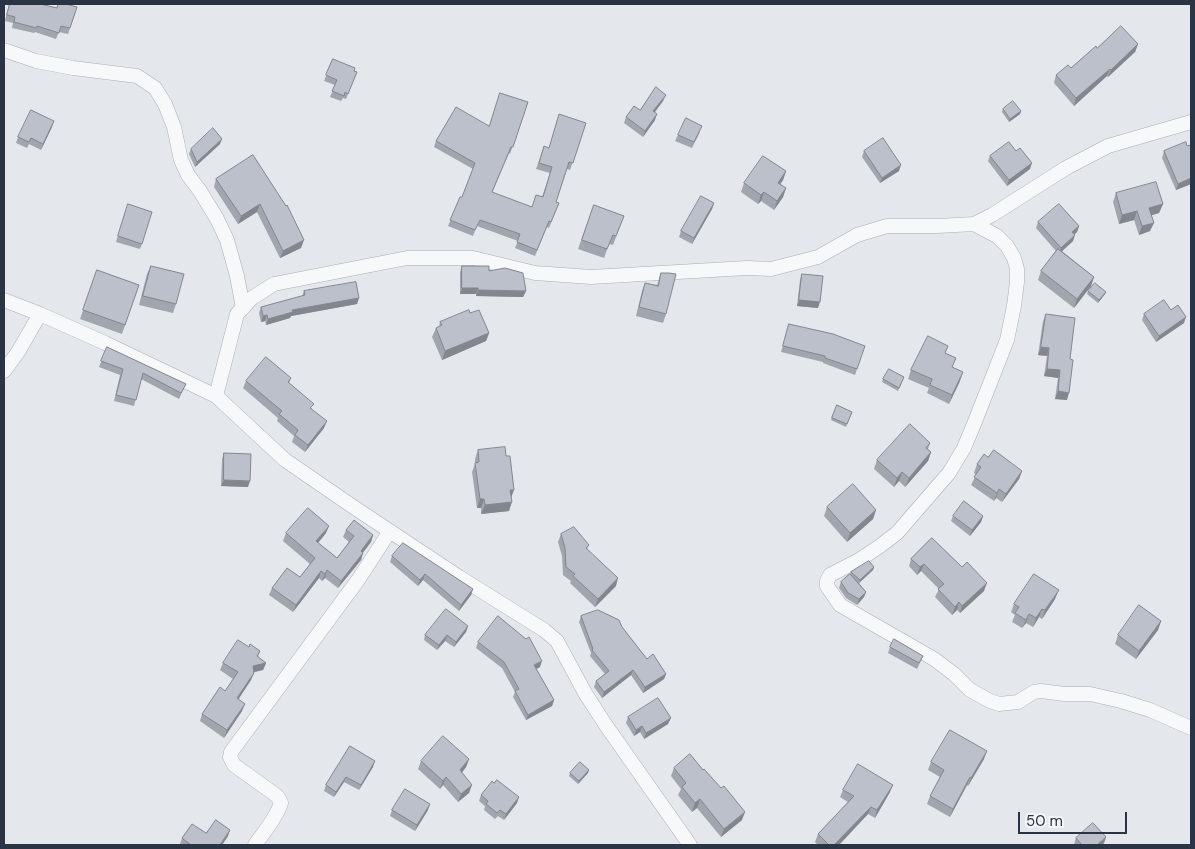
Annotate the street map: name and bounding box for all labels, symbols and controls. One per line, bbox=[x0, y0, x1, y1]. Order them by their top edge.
scale bar bbox=[1020, 802, 1129, 834]
text: 50 m bbox=[1026, 811, 1063, 831]

